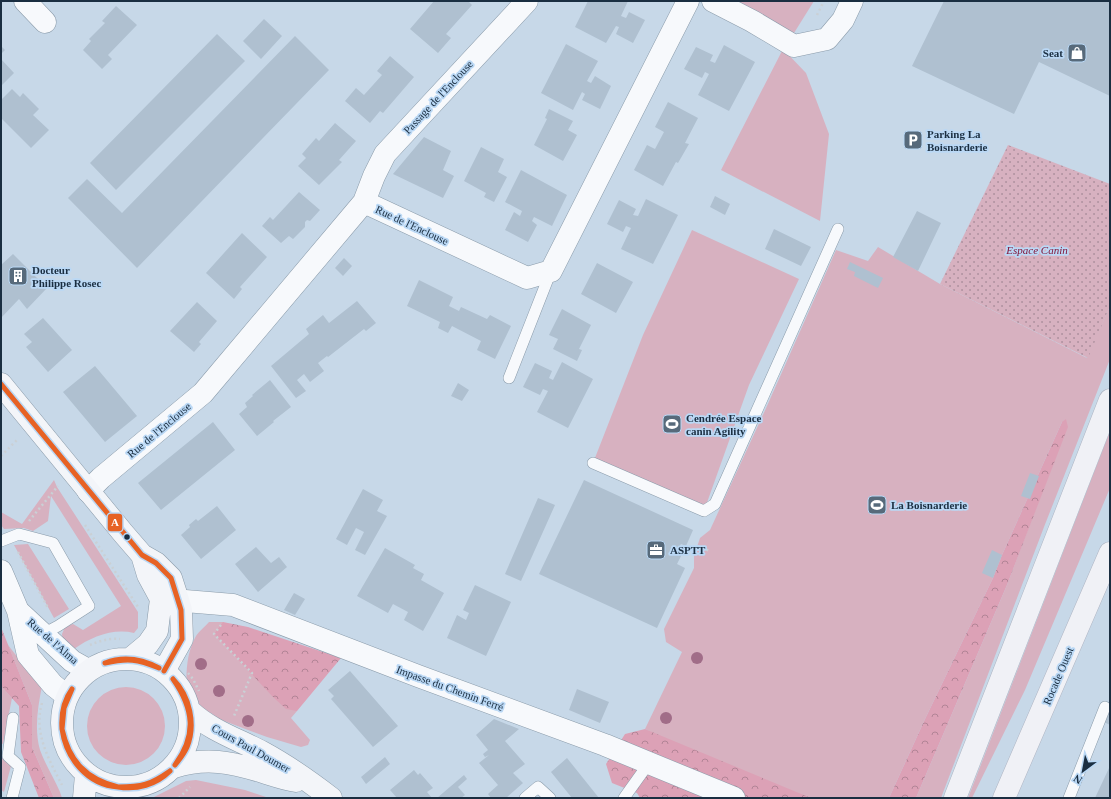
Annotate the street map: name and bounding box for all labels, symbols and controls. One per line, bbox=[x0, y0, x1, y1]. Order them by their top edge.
shop icon: Seat bbox=[1066, 42, 1088, 64]
place label: Seat bbox=[1043, 47, 1063, 59]
street label: Passage de l'Enclouse bbox=[401, 58, 475, 136]
place label: Parking La Boisnarderie bbox=[927, 128, 988, 153]
parking icon: Parking La Boisnarderie bbox=[902, 129, 924, 151]
street label: Rue de l'Enclouse bbox=[374, 203, 450, 247]
park label: Espace Canin bbox=[1005, 244, 1068, 256]
place label: Docteur Philippe Rosec bbox=[32, 264, 101, 289]
building icon: Docteur Philippe Rosec bbox=[7, 265, 29, 287]
street label: Rue de l'Enclouse bbox=[125, 400, 193, 460]
place label: Cendrée Espace canin Agility bbox=[686, 412, 762, 437]
sports icon: Cendrée Espace canin Agility bbox=[661, 413, 683, 435]
sports icon: La Boisnarderie bbox=[866, 494, 888, 516]
place label: La Boisnarderie bbox=[891, 499, 967, 511]
line badge: A bbox=[107, 513, 123, 532]
text: A bbox=[111, 516, 119, 528]
unlabelled marker bbox=[122, 532, 132, 542]
office icon: ASPTT bbox=[645, 539, 667, 561]
place label: ASPTT bbox=[670, 544, 706, 556]
street label: Rue de l'Alma bbox=[25, 616, 81, 666]
street label: Rocade Ouest bbox=[1040, 645, 1076, 707]
street label: Impasse du Chemin Ferré bbox=[395, 663, 505, 713]
street label: Cours Paul Doumer bbox=[210, 722, 292, 775]
north arrow bbox=[1063, 751, 1103, 791]
text: N bbox=[1071, 772, 1084, 787]

